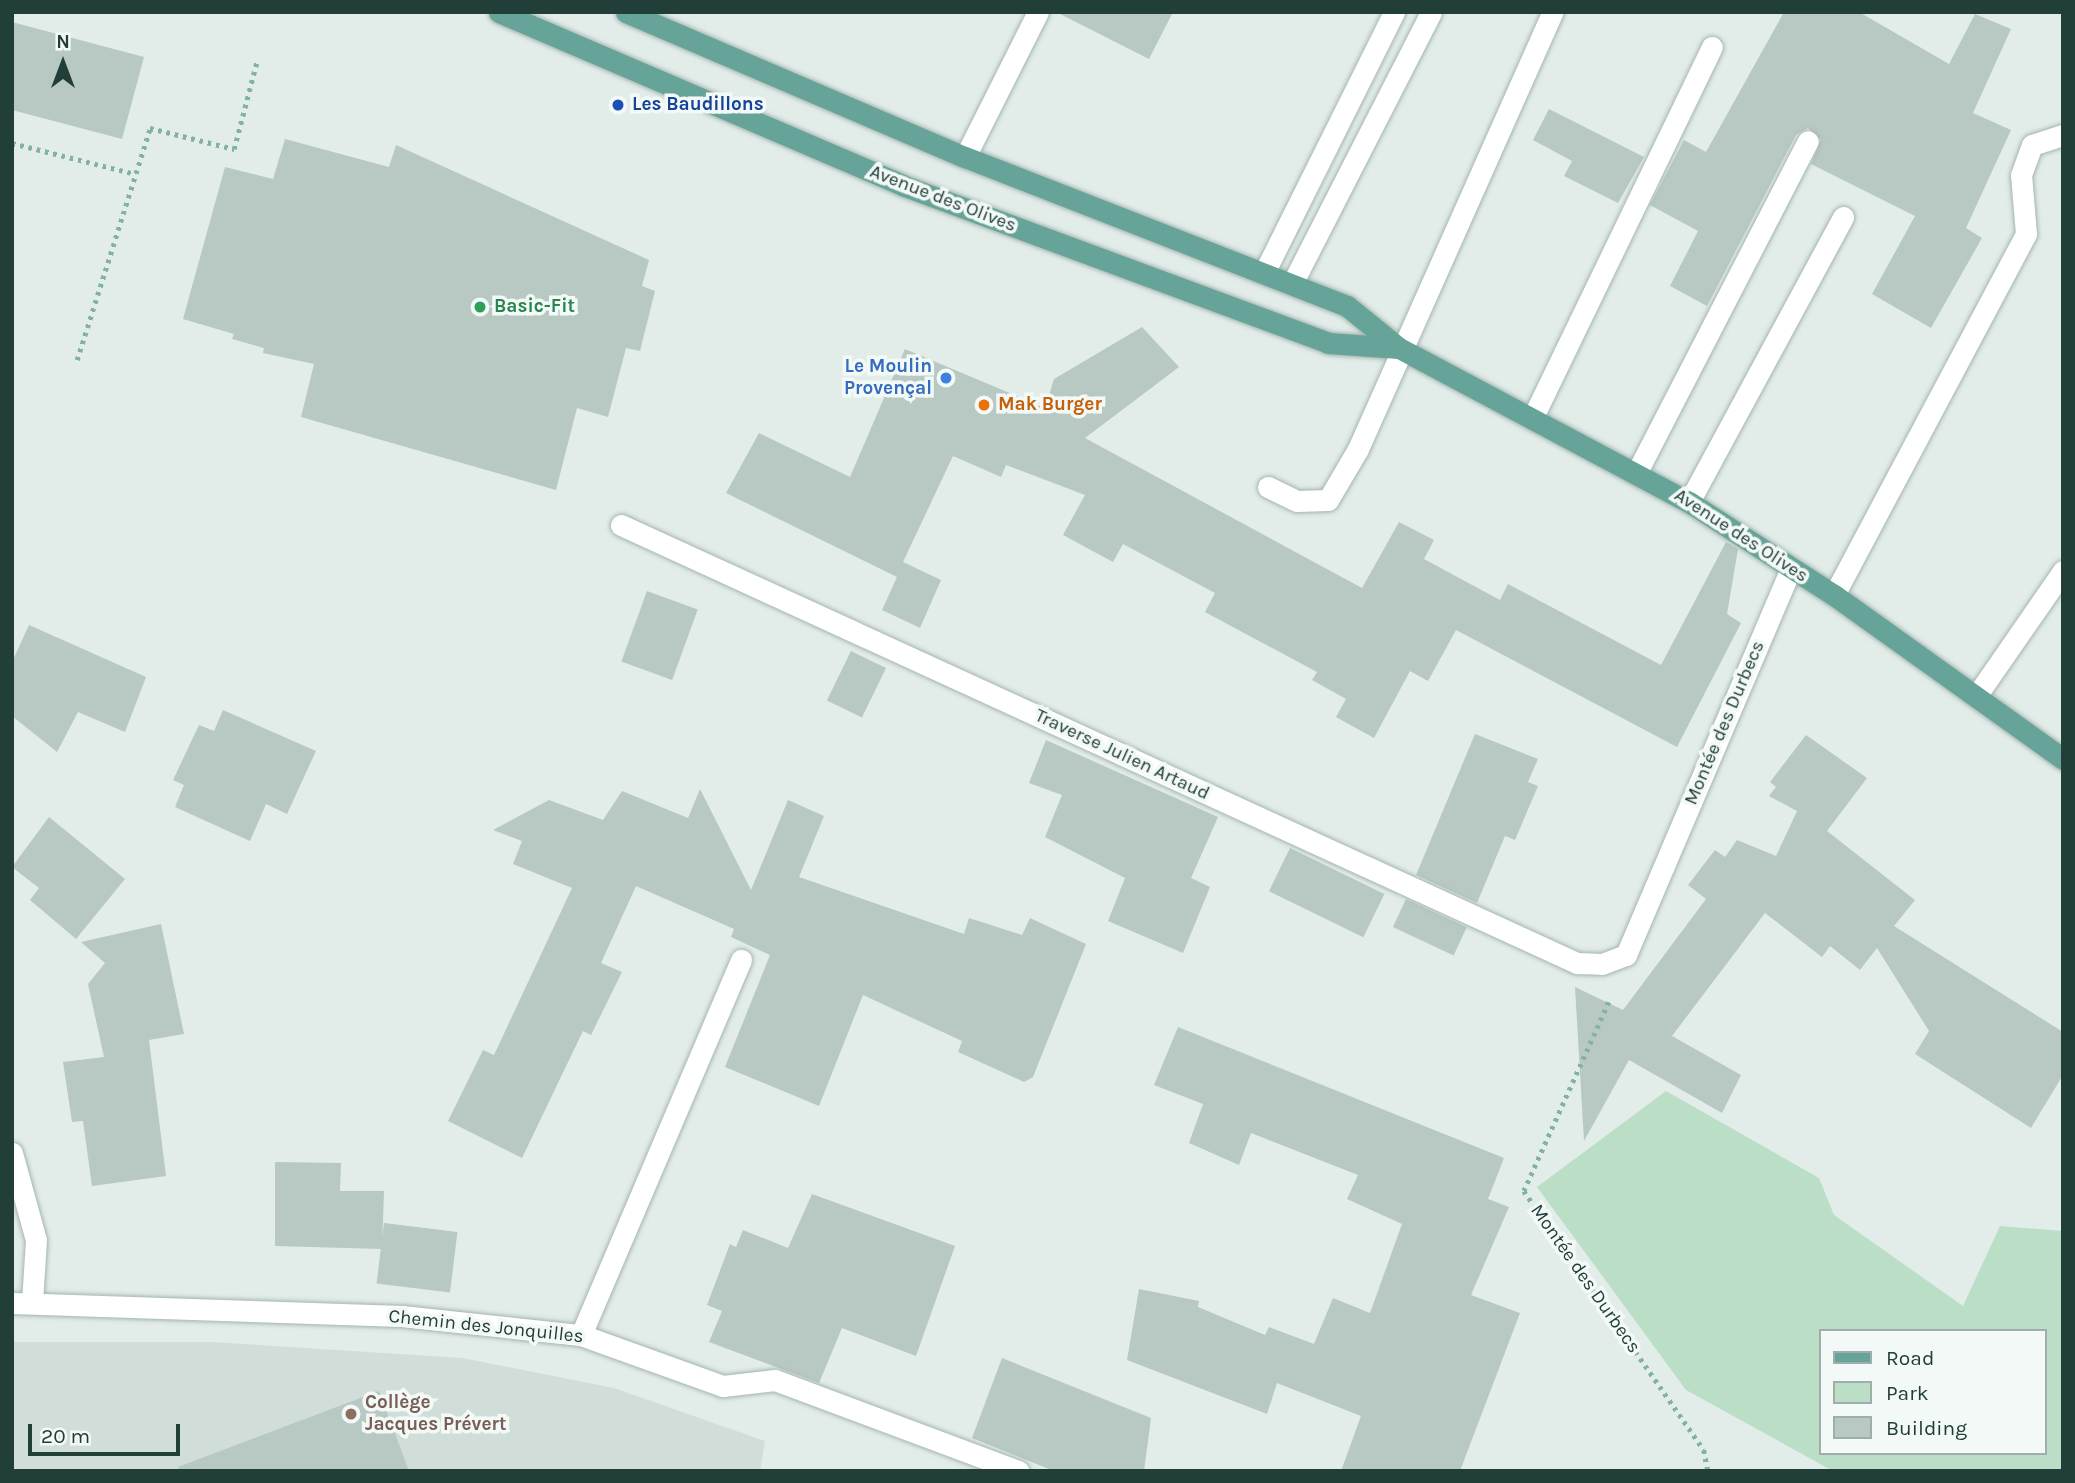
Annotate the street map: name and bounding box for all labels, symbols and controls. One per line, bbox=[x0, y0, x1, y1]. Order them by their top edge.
north arrow bbox=[28, 28, 98, 98]
text: N bbox=[56, 31, 70, 53]
place label: Les Baudillons bbox=[632, 94, 764, 116]
marker: Les Baudillons bbox=[610, 97, 626, 113]
street label: Avenue des Olives bbox=[867, 161, 1019, 237]
place label: Basic-Fit bbox=[494, 296, 575, 318]
marker: Basic-Fit bbox=[472, 299, 488, 315]
place label: Le Moulin Provençal bbox=[844, 356, 932, 400]
marker: Le Moulin Provençal bbox=[938, 370, 954, 386]
place label: Mak Burger bbox=[998, 394, 1102, 416]
marker: Mak Burger bbox=[976, 397, 992, 413]
street label: Avenue des Olives bbox=[1670, 484, 1812, 588]
street label: Montée des Durbecs bbox=[1680, 637, 1770, 809]
street label: Traverse Julien Artaud bbox=[1031, 705, 1213, 805]
street label: Montée des Durbecs bbox=[1525, 1200, 1645, 1358]
street label: Chemin des Jonquilles bbox=[387, 1305, 585, 1349]
legend bbox=[1820, 1329, 2047, 1455]
text: Road bbox=[1886, 1346, 1934, 1370]
text: Park bbox=[1886, 1381, 1929, 1405]
place label: Collège Jacques Prévert bbox=[365, 1392, 506, 1436]
marker: Collège Jacques Prévert bbox=[343, 1406, 359, 1422]
scale bar bbox=[32, 1410, 184, 1454]
text: Building bbox=[1886, 1416, 1967, 1440]
text: 20 m bbox=[41, 1424, 90, 1448]

